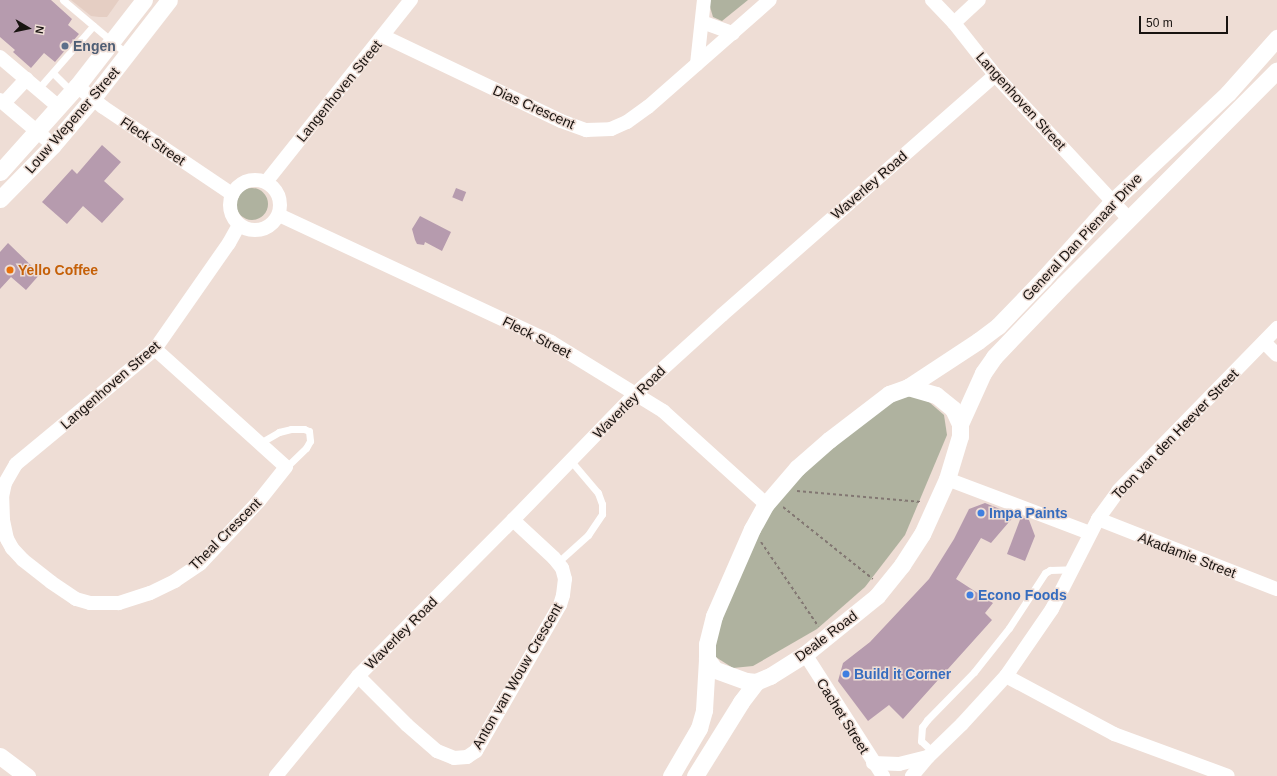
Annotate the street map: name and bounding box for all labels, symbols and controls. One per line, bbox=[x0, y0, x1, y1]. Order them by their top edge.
north arrow bbox=[8, 8, 48, 48]
scale bar bbox=[1141, 8, 1230, 34]
text: 50 m bbox=[1146, 16, 1173, 30]
text: N bbox=[33, 25, 46, 35]
street label: Langenhoven Street bbox=[293, 37, 385, 145]
place label: Engen bbox=[73, 38, 116, 54]
marker: Engen bbox=[60, 41, 70, 51]
street label: Langenhoven Street bbox=[973, 49, 1069, 153]
street label: Louw Wepener Street bbox=[21, 63, 123, 177]
street label: Dias Crescent bbox=[490, 81, 578, 133]
street label: Fleck Street bbox=[117, 113, 189, 169]
street label: Waverley Road bbox=[828, 147, 910, 223]
street label: General Dan Pienaar Drive bbox=[1019, 170, 1145, 304]
place label: Yello Coffee bbox=[18, 262, 98, 278]
marker: Yello Coffee bbox=[5, 265, 15, 275]
street label: Fleck Street bbox=[500, 313, 574, 361]
street label: Langenhoven Street bbox=[57, 337, 163, 433]
street label: Waverley Road bbox=[589, 362, 669, 442]
street label: Toon van den Heever Street bbox=[1108, 365, 1242, 503]
street label: Theal Crescent bbox=[185, 494, 265, 574]
place label: Impa Paints bbox=[989, 505, 1068, 521]
marker: Impa Paints bbox=[976, 508, 986, 518]
street label: Akadamie Street bbox=[1136, 529, 1238, 581]
place label: Econo Foods bbox=[978, 587, 1067, 603]
marker: Econo Foods bbox=[965, 590, 975, 600]
street label: Waverley Road bbox=[361, 593, 441, 673]
street label: Anton van Wouw Crescent bbox=[468, 600, 566, 752]
street label: Deale Road bbox=[791, 607, 861, 665]
place label: Build it Corner bbox=[854, 666, 951, 682]
marker: Build it Corner bbox=[841, 669, 851, 679]
street label: Cachet Street bbox=[813, 675, 873, 757]

